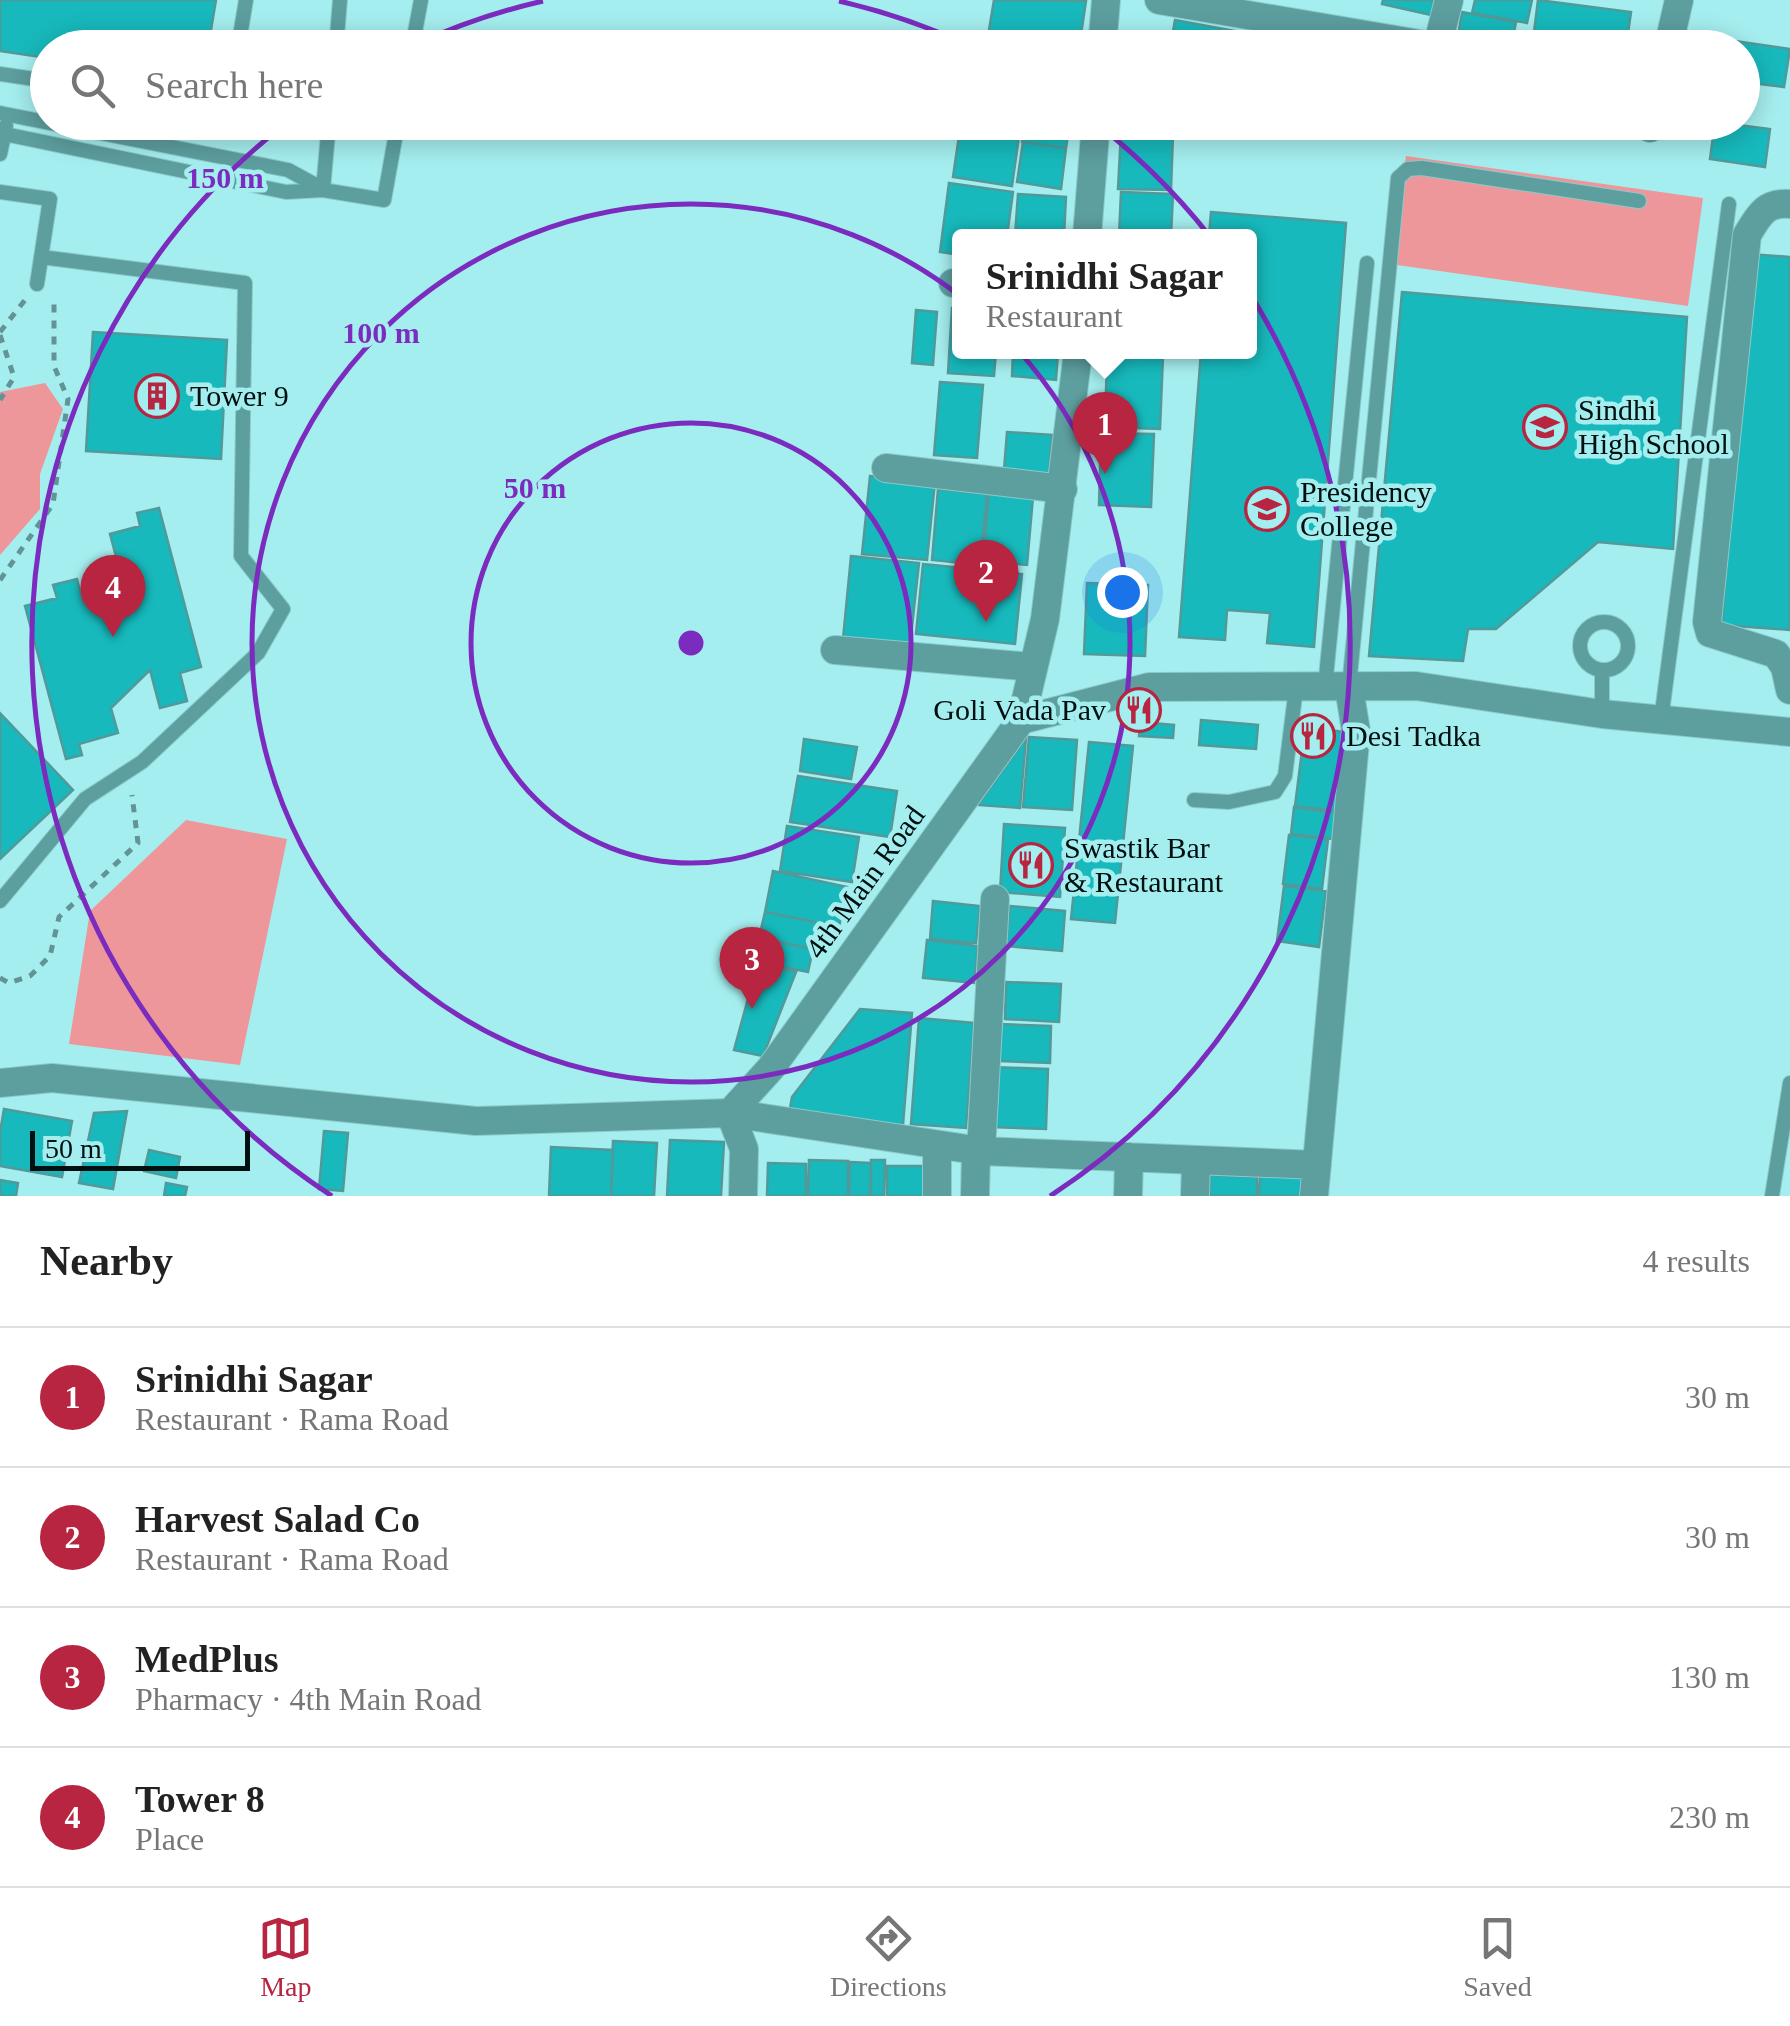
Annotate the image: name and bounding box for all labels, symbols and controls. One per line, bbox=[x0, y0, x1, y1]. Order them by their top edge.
search box bbox=[30, 30, 1760, 140]
icon: search bbox=[65, 58, 120, 113]
text: Search here bbox=[145, 64, 323, 106]
text: 150 m bbox=[186, 161, 264, 194]
popup bbox=[952, 229, 1257, 359]
text: Srinidhi Sagar bbox=[986, 255, 1223, 297]
text: Restaurant bbox=[986, 298, 1123, 334]
text: 100 m bbox=[342, 316, 420, 349]
building icon: Tower 9 bbox=[134, 373, 180, 419]
place label: Tower 9 bbox=[190, 379, 289, 412]
pin: 1 bbox=[1072, 392, 1138, 474]
place label: Sindhi High School bbox=[1578, 393, 1729, 460]
school or university icon: Sindhi High School bbox=[1522, 404, 1568, 450]
text: 50 m bbox=[504, 471, 566, 504]
place label: Presidency College bbox=[1300, 475, 1432, 542]
school or university icon: Presidency College bbox=[1244, 486, 1290, 532]
pin: 2 bbox=[954, 540, 1018, 622]
pin: 4 bbox=[80, 554, 146, 637]
your location bbox=[1097, 567, 1148, 618]
centre of rings bbox=[673, 625, 709, 661]
restaurant icon: Goli Vada Pav bbox=[1116, 687, 1162, 733]
place label: Goli Vada Pav bbox=[933, 693, 1106, 726]
restaurant icon: Desi Tadka bbox=[1290, 713, 1336, 759]
place label: Desi Tadka bbox=[1346, 719, 1481, 752]
street label: 4th Main Road bbox=[798, 799, 931, 964]
place label: Swastik Bar & Restaurant bbox=[1064, 831, 1224, 898]
restaurant icon: Swastik Bar & Restaurant bbox=[1008, 842, 1054, 888]
pin: 3 bbox=[720, 926, 784, 1009]
scale bar bbox=[30, 1126, 250, 1170]
text: 50 m bbox=[45, 1133, 102, 1164]
text: Nearby bbox=[40, 1238, 173, 1284]
text: 4 results bbox=[1642, 1243, 1750, 1279]
text: Srinidhi Sagar bbox=[135, 1358, 373, 1400]
text: 1 bbox=[65, 1379, 81, 1415]
text: 30 m bbox=[1685, 1379, 1750, 1415]
text: Restaurant · Rama Road bbox=[135, 1401, 449, 1437]
text: Harvest Salad Co bbox=[135, 1498, 420, 1540]
text: 2 bbox=[65, 1519, 81, 1555]
text: 30 m bbox=[1685, 1519, 1750, 1555]
text: Restaurant · Rama Road bbox=[135, 1541, 449, 1577]
text: MedPlus bbox=[135, 1638, 279, 1680]
text: 3 bbox=[65, 1659, 81, 1695]
text: 130 m bbox=[1669, 1659, 1750, 1695]
text: Pharmacy · 4th Main Road bbox=[135, 1681, 482, 1717]
text: Tower 8 bbox=[135, 1778, 265, 1820]
text: 4 bbox=[65, 1799, 81, 1835]
text: 230 m bbox=[1669, 1799, 1750, 1835]
text: Place bbox=[135, 1821, 204, 1857]
tab: Map bbox=[258, 1911, 313, 2003]
tab: Directions bbox=[830, 1911, 947, 2003]
tab: Saved bbox=[1463, 1911, 1532, 2003]

